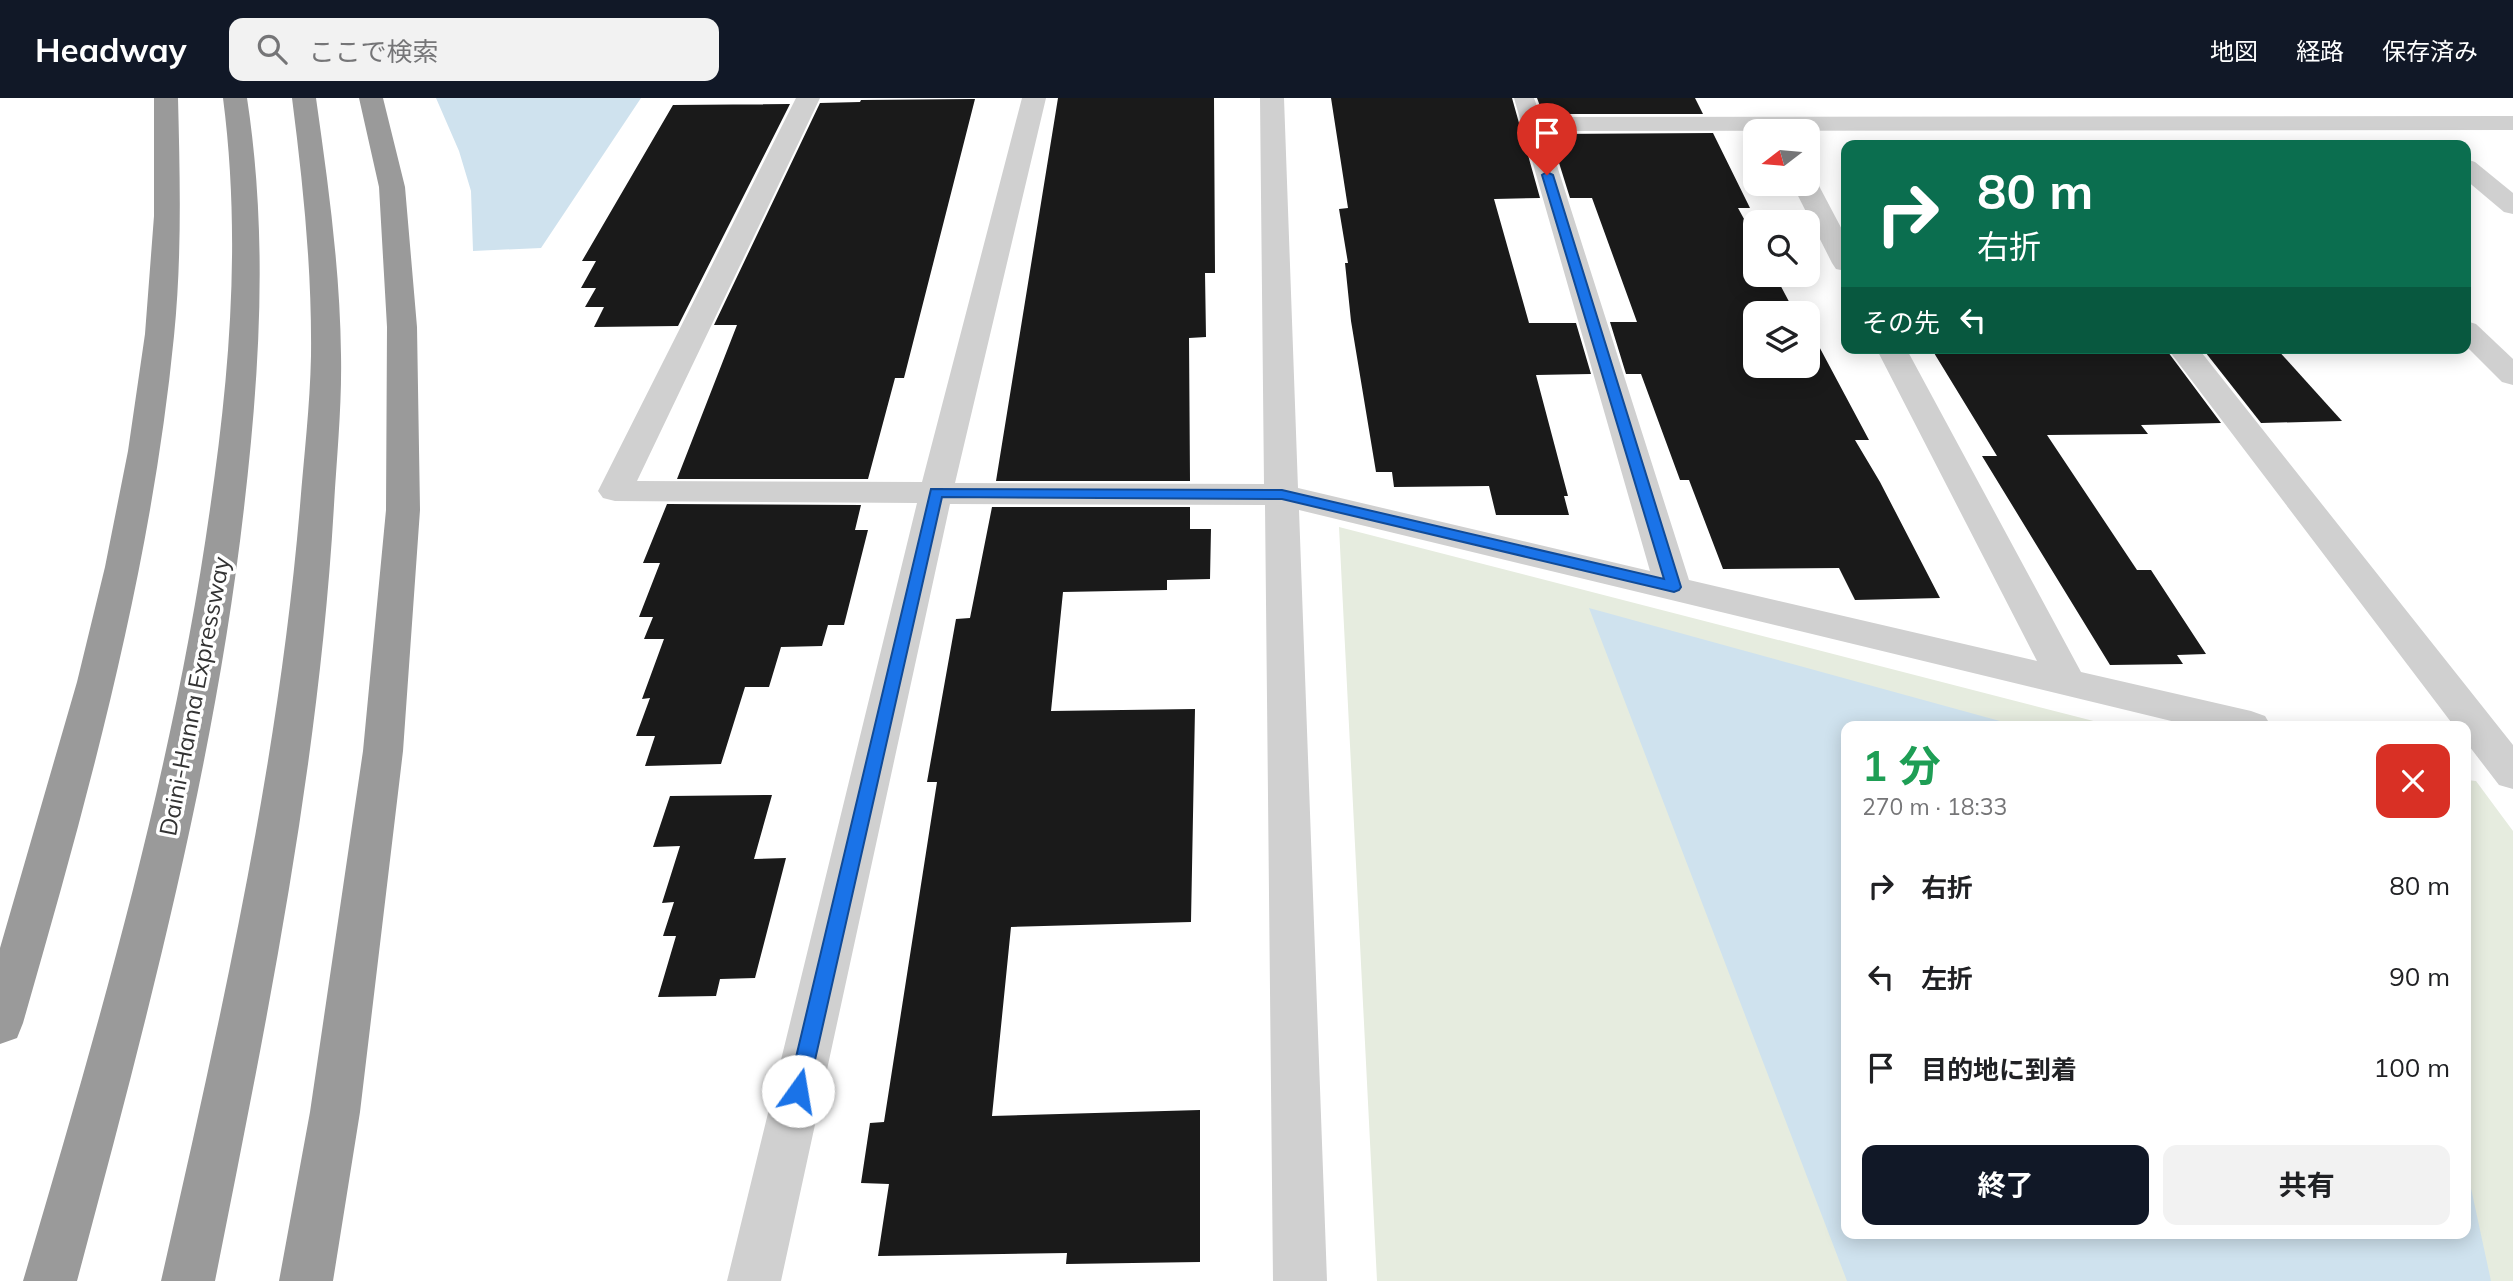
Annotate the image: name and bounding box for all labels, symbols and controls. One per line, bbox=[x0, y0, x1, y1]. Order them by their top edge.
search box bbox=[229, 18, 719, 81]
text: Headway bbox=[35, 29, 187, 70]
icon: search bbox=[253, 30, 291, 68]
text: ここで検索 bbox=[309, 35, 439, 68]
text: 地図 bbox=[2210, 36, 2258, 66]
text: 経路 bbox=[2296, 36, 2344, 66]
text: 保存済み bbox=[2382, 36, 2478, 66]
pin bbox=[1517, 103, 1577, 175]
icon: arrive bbox=[1528, 114, 1566, 152]
north arrow bbox=[1743, 119, 1820, 196]
map controls bbox=[1743, 119, 1820, 378]
text: 80 m bbox=[1977, 160, 2093, 221]
icon: right bbox=[1862, 168, 1953, 259]
button: search bbox=[1743, 210, 1820, 287]
text: 右折 bbox=[1977, 226, 2041, 266]
button: layers bbox=[1743, 301, 1820, 378]
icon: left bbox=[1954, 301, 1992, 339]
text: その先 bbox=[1862, 306, 1940, 339]
street label: Daini-Hanna Expressway bbox=[152, 554, 236, 838]
text: 1 分 bbox=[1862, 739, 1941, 792]
button: close bbox=[2376, 744, 2450, 818]
text: 270 m · 18:33 bbox=[1862, 792, 2007, 821]
icon: right bbox=[1862, 867, 1900, 905]
text: 80 m bbox=[2389, 869, 2450, 902]
text: 右折 bbox=[1921, 871, 1973, 904]
icon: left bbox=[1862, 958, 1900, 996]
text: 90 m bbox=[2389, 960, 2450, 993]
text: 左折 bbox=[1921, 962, 1973, 995]
icon: arrive bbox=[1862, 1049, 1900, 1087]
text: 100 m bbox=[2374, 1051, 2450, 1084]
text: 目的地に到着 bbox=[1921, 1053, 2077, 1086]
position arrow bbox=[761, 1054, 835, 1128]
button: 終了 bbox=[1862, 1145, 2149, 1225]
button: 共有 bbox=[2163, 1145, 2450, 1225]

